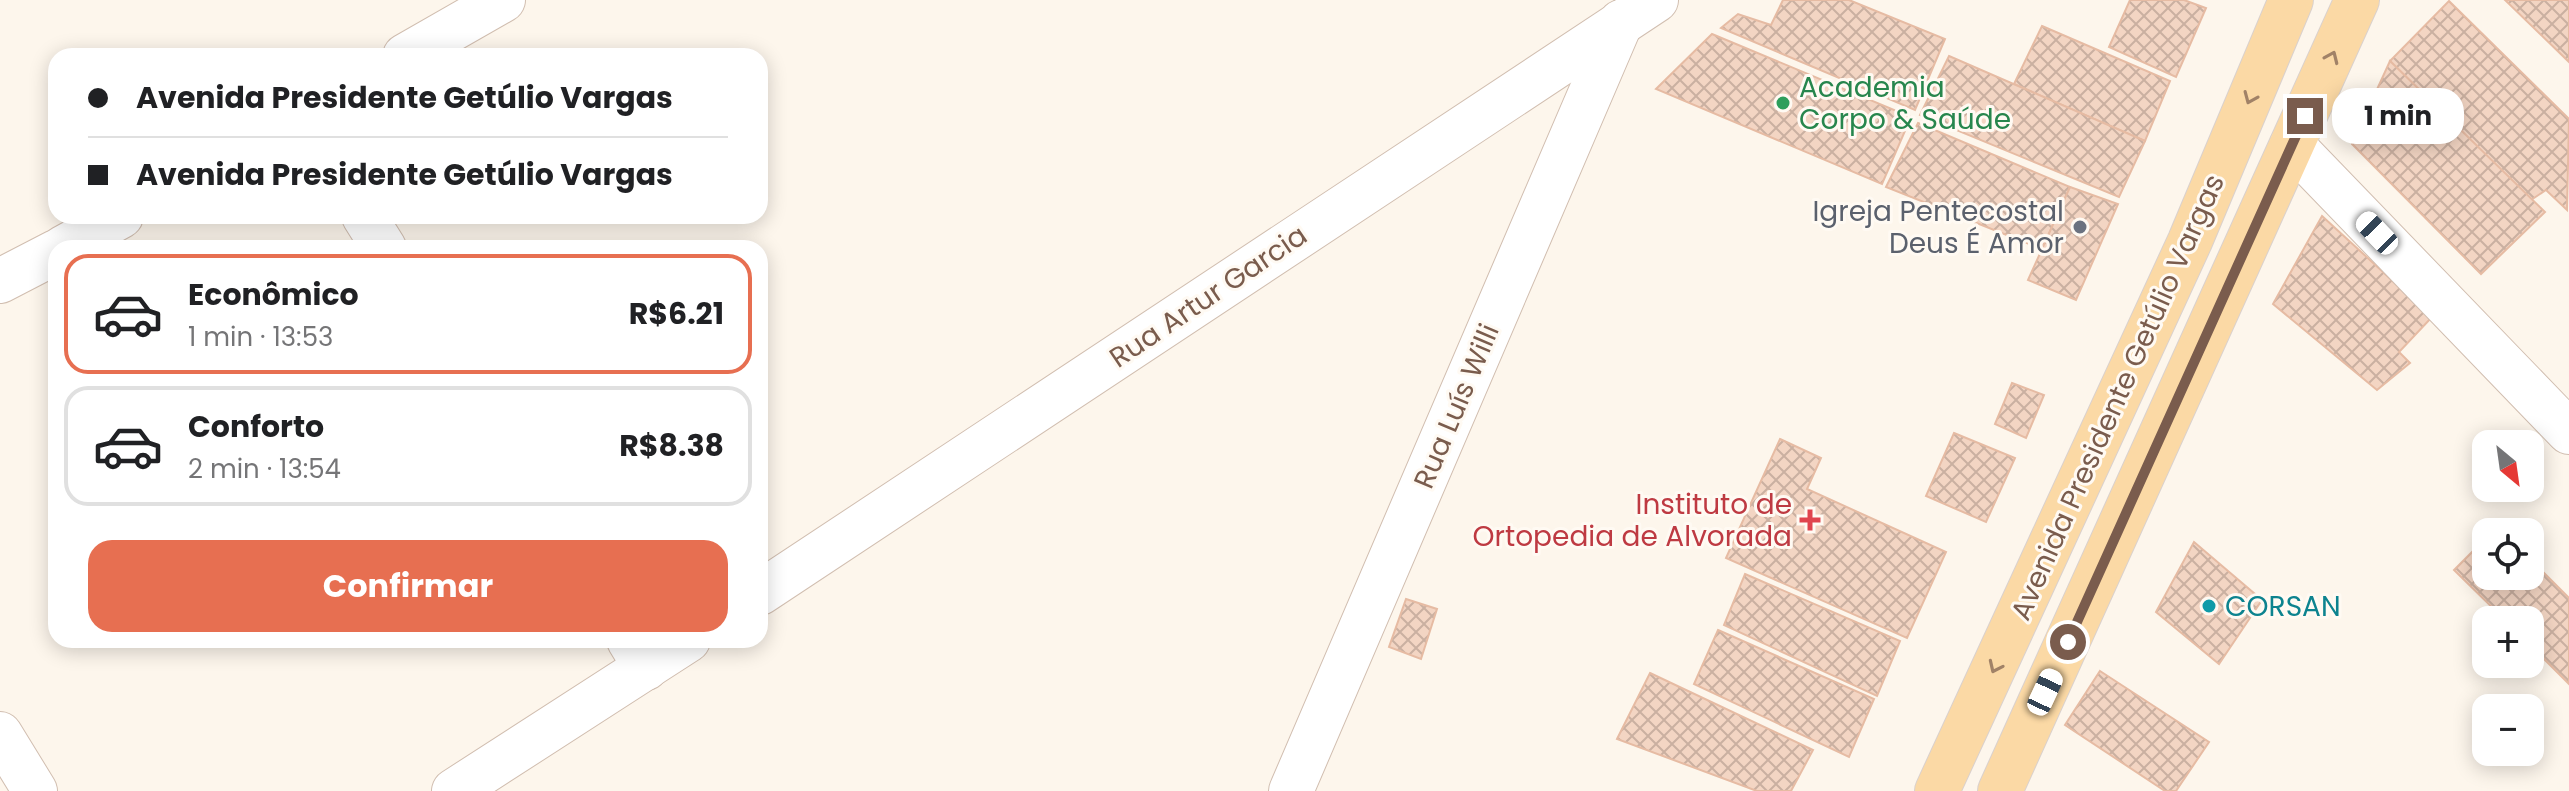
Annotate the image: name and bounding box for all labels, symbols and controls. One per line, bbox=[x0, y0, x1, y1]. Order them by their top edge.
one-way arrow bbox=[2322, 50, 2338, 65]
place label: Academia Corpo & Saúde bbox=[1799, 68, 2011, 139]
text: Avenida Presidente Getúlio Vargas bbox=[136, 76, 673, 119]
callout: 1 min bbox=[2333, 88, 2465, 144]
one-way arrow bbox=[2243, 90, 2259, 104]
marker: Academia Corpo & Saúde bbox=[1774, 94, 1792, 112]
route end bbox=[2287, 98, 2323, 134]
text: 1 min bbox=[2364, 98, 2432, 134]
text: Avenida Presidente Getúlio Vargas bbox=[136, 153, 673, 196]
street label: Avenida Presidente Getúlio Vargas bbox=[2001, 168, 2234, 626]
place label: Igreja Pentecostal Deus É Amor bbox=[1812, 192, 2064, 263]
car bbox=[2352, 207, 2402, 259]
street label: Rua Artur Garcia bbox=[1102, 216, 1315, 377]
marker: Igreja Pentecostal Deus É Amor bbox=[2071, 218, 2089, 236]
text: Econômico bbox=[188, 273, 359, 316]
icon: car bbox=[92, 278, 164, 350]
text: R$6.21 bbox=[629, 292, 724, 335]
street label: Rua Luís Willi bbox=[1404, 318, 1509, 494]
text: 1 min · 13:53 bbox=[188, 319, 333, 355]
text: Conforto bbox=[188, 405, 324, 448]
icon: car bbox=[92, 410, 164, 482]
text: R$8.38 bbox=[619, 424, 724, 467]
north arrow bbox=[2472, 430, 2544, 502]
map controls bbox=[2472, 430, 2544, 766]
text: 2 min · 13:54 bbox=[188, 451, 341, 487]
place label: Instituto de Ortopedia de Alvorada bbox=[1473, 485, 1792, 556]
marker: Instituto de Ortopedia de Alvorada bbox=[1799, 509, 1821, 531]
button: locate bbox=[2472, 518, 2544, 590]
button: Confirmar bbox=[88, 540, 728, 632]
place label: CORSAN bbox=[2225, 587, 2341, 626]
marker: CORSAN bbox=[2200, 597, 2218, 615]
button: + bbox=[2472, 606, 2544, 678]
route start bbox=[2050, 624, 2086, 660]
one-way arrow bbox=[1989, 659, 2005, 674]
car bbox=[2024, 665, 2066, 719]
button: − bbox=[2472, 694, 2544, 766]

